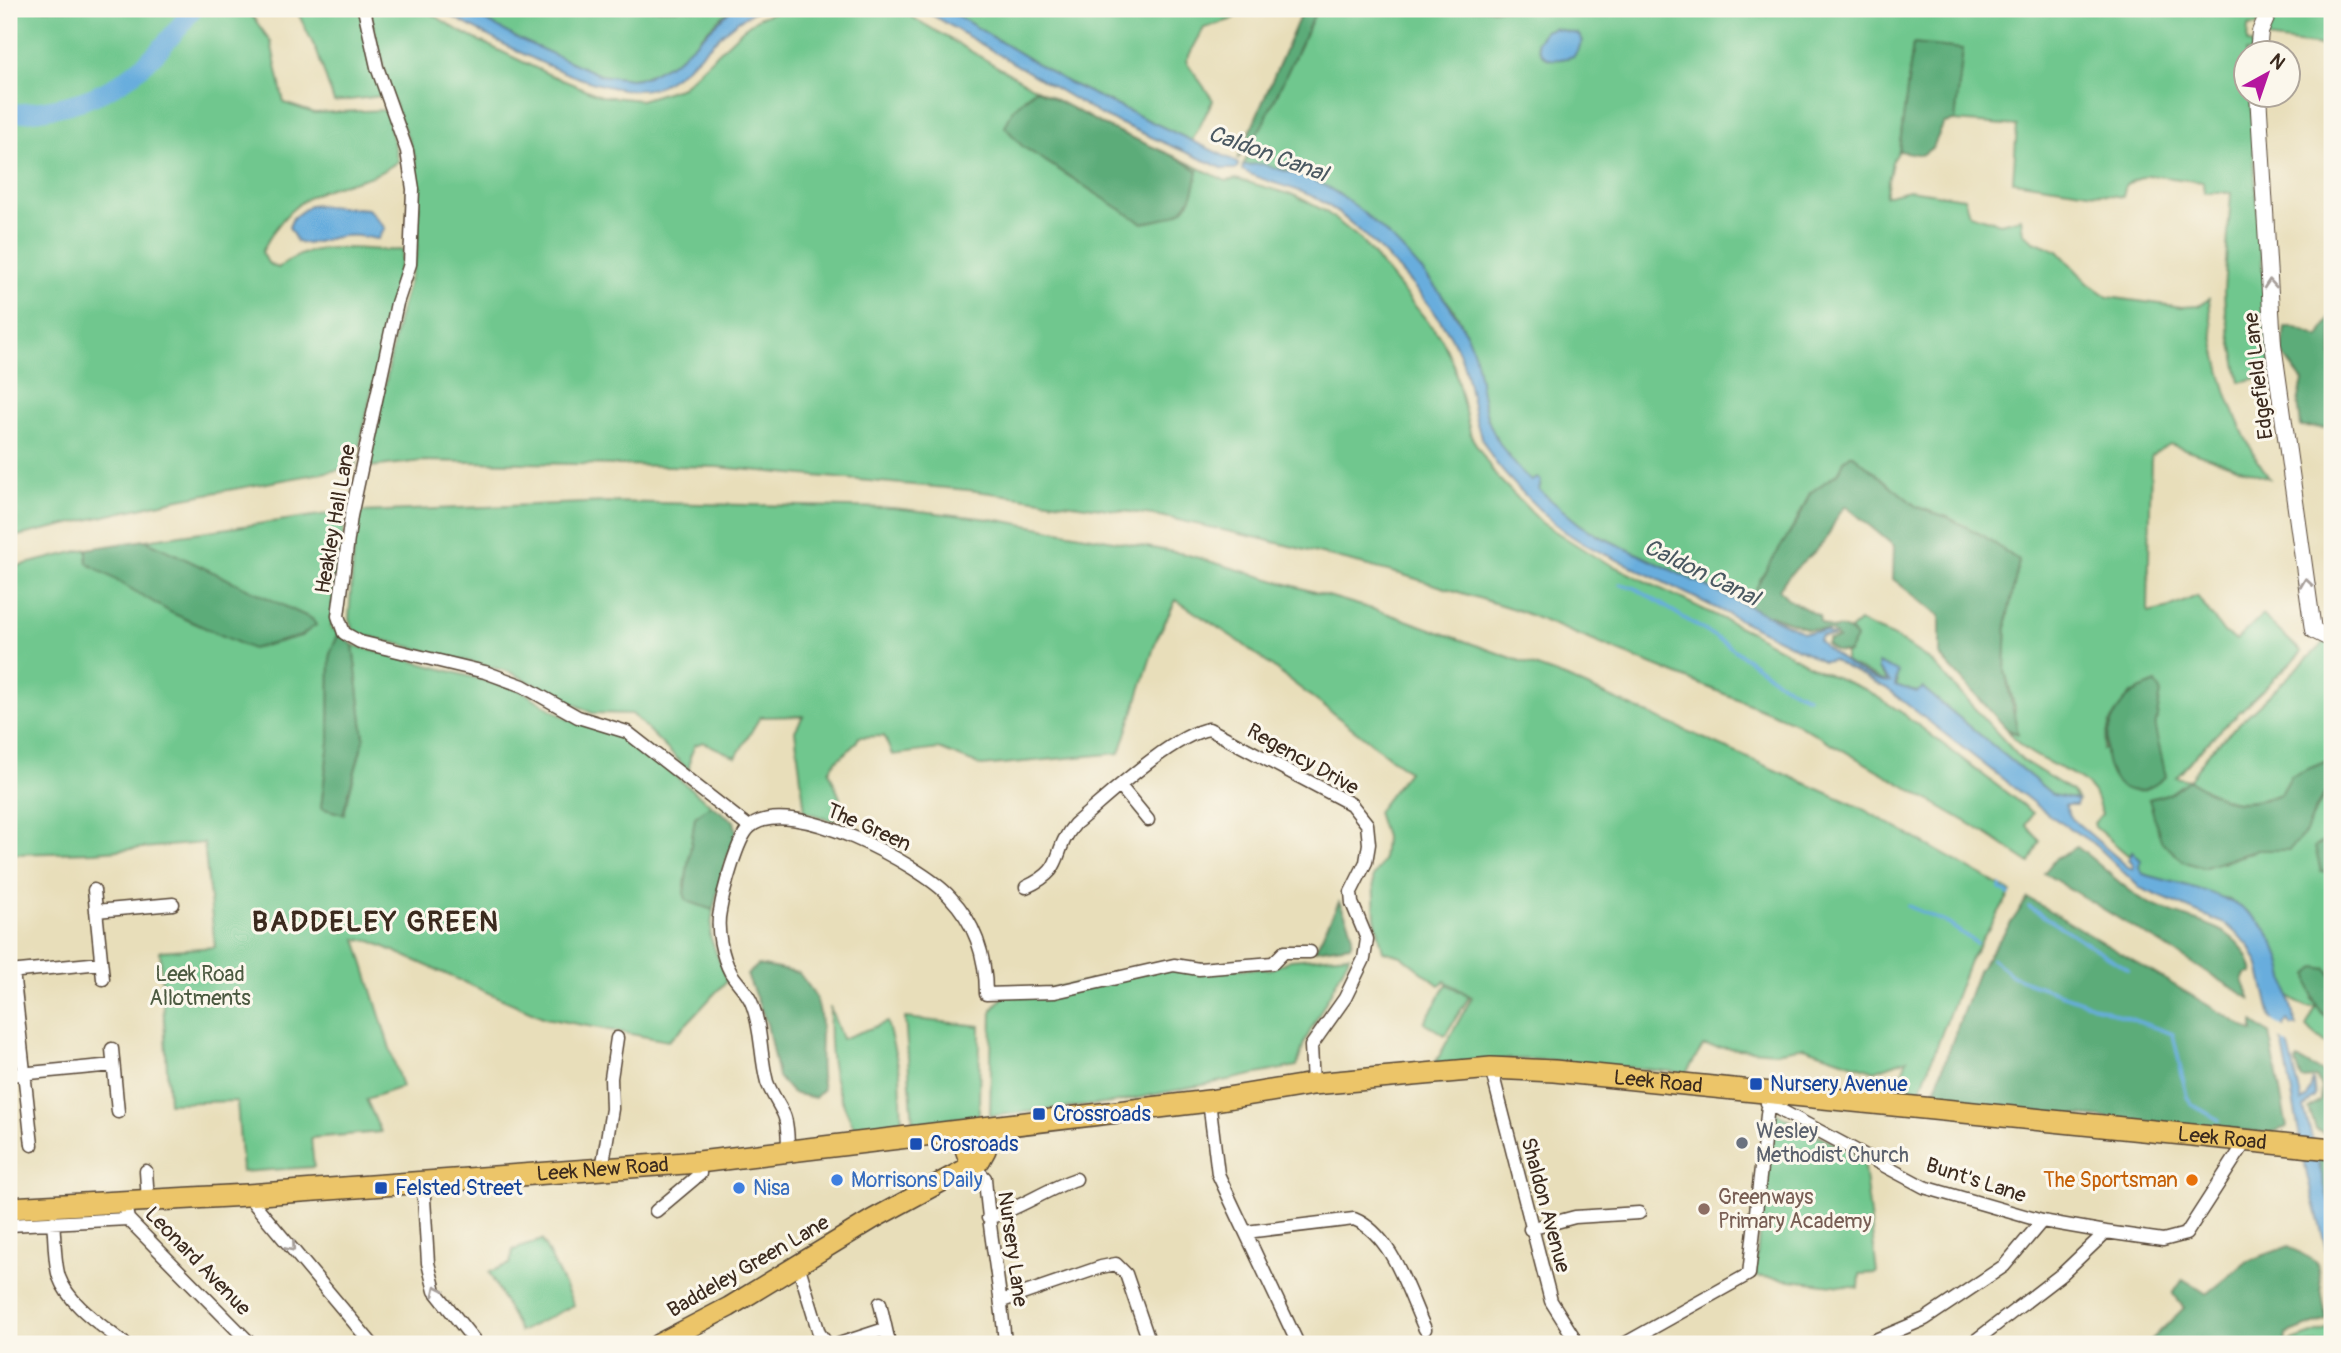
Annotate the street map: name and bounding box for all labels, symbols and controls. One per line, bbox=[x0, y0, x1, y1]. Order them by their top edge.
north arrow bbox=[2232, 38, 2302, 108]
text: N bbox=[2265, 48, 2290, 75]
water label: Caldon Canal bbox=[1204, 119, 1334, 189]
one-way arrow bbox=[2262, 278, 2277, 289]
street label: Edgefield Lane bbox=[2237, 310, 2280, 441]
street label: Heakley Hall Lane bbox=[309, 442, 362, 596]
water label: Caldon Canal bbox=[1639, 532, 1766, 614]
one-way arrow bbox=[2299, 577, 2314, 589]
street label: Regency Drive bbox=[1242, 718, 1364, 802]
street label: The Green bbox=[822, 797, 915, 858]
district label: BADDELEY GREEN bbox=[252, 905, 500, 940]
park label: Leek Road Allotments bbox=[149, 961, 251, 1012]
street label: Leek Road bbox=[1612, 1064, 1704, 1100]
place label: Nursery Avenue bbox=[1770, 1071, 1908, 1098]
marker: Nursery Avenue bbox=[1748, 1076, 1764, 1092]
place label: Crossroads bbox=[1053, 1101, 1151, 1128]
marker: Crossroads bbox=[1031, 1106, 1047, 1122]
place label: Wesley Methodist Church bbox=[1756, 1118, 1909, 1169]
street label: Leek Road bbox=[2176, 1121, 2268, 1156]
place label: Crosroads bbox=[930, 1131, 1019, 1158]
street label: Shaldon Avenue bbox=[1515, 1135, 1577, 1276]
marker: Wesley Methodist Church bbox=[1734, 1135, 1750, 1151]
marker: Crosroads bbox=[908, 1136, 924, 1152]
street label: Leek New Road bbox=[536, 1151, 670, 1188]
street label: Bunt's Lane bbox=[1922, 1152, 2030, 1210]
place label: Morrisons Daily bbox=[851, 1167, 983, 1194]
place label: The Sportsman bbox=[2043, 1167, 2178, 1194]
marker: Morrisons Daily bbox=[829, 1172, 845, 1188]
marker: The Sportsman bbox=[2184, 1172, 2200, 1188]
place label: Felsted Street bbox=[395, 1175, 523, 1202]
place label: Nisa bbox=[753, 1175, 790, 1202]
marker: Felsted Street bbox=[373, 1180, 389, 1196]
marker: Nisa bbox=[731, 1180, 747, 1196]
place label: Greenways Primary Academy bbox=[1718, 1184, 1872, 1235]
street label: Nursery Lane bbox=[991, 1190, 1034, 1309]
street label: Leonard Avenue bbox=[139, 1201, 257, 1322]
marker: Greenways Primary Academy bbox=[1696, 1201, 1712, 1217]
street label: Baddeley Green Lane bbox=[662, 1209, 835, 1324]
one-way arrow bbox=[283, 1239, 295, 1252]
one-way arrow bbox=[432, 1284, 445, 1297]

